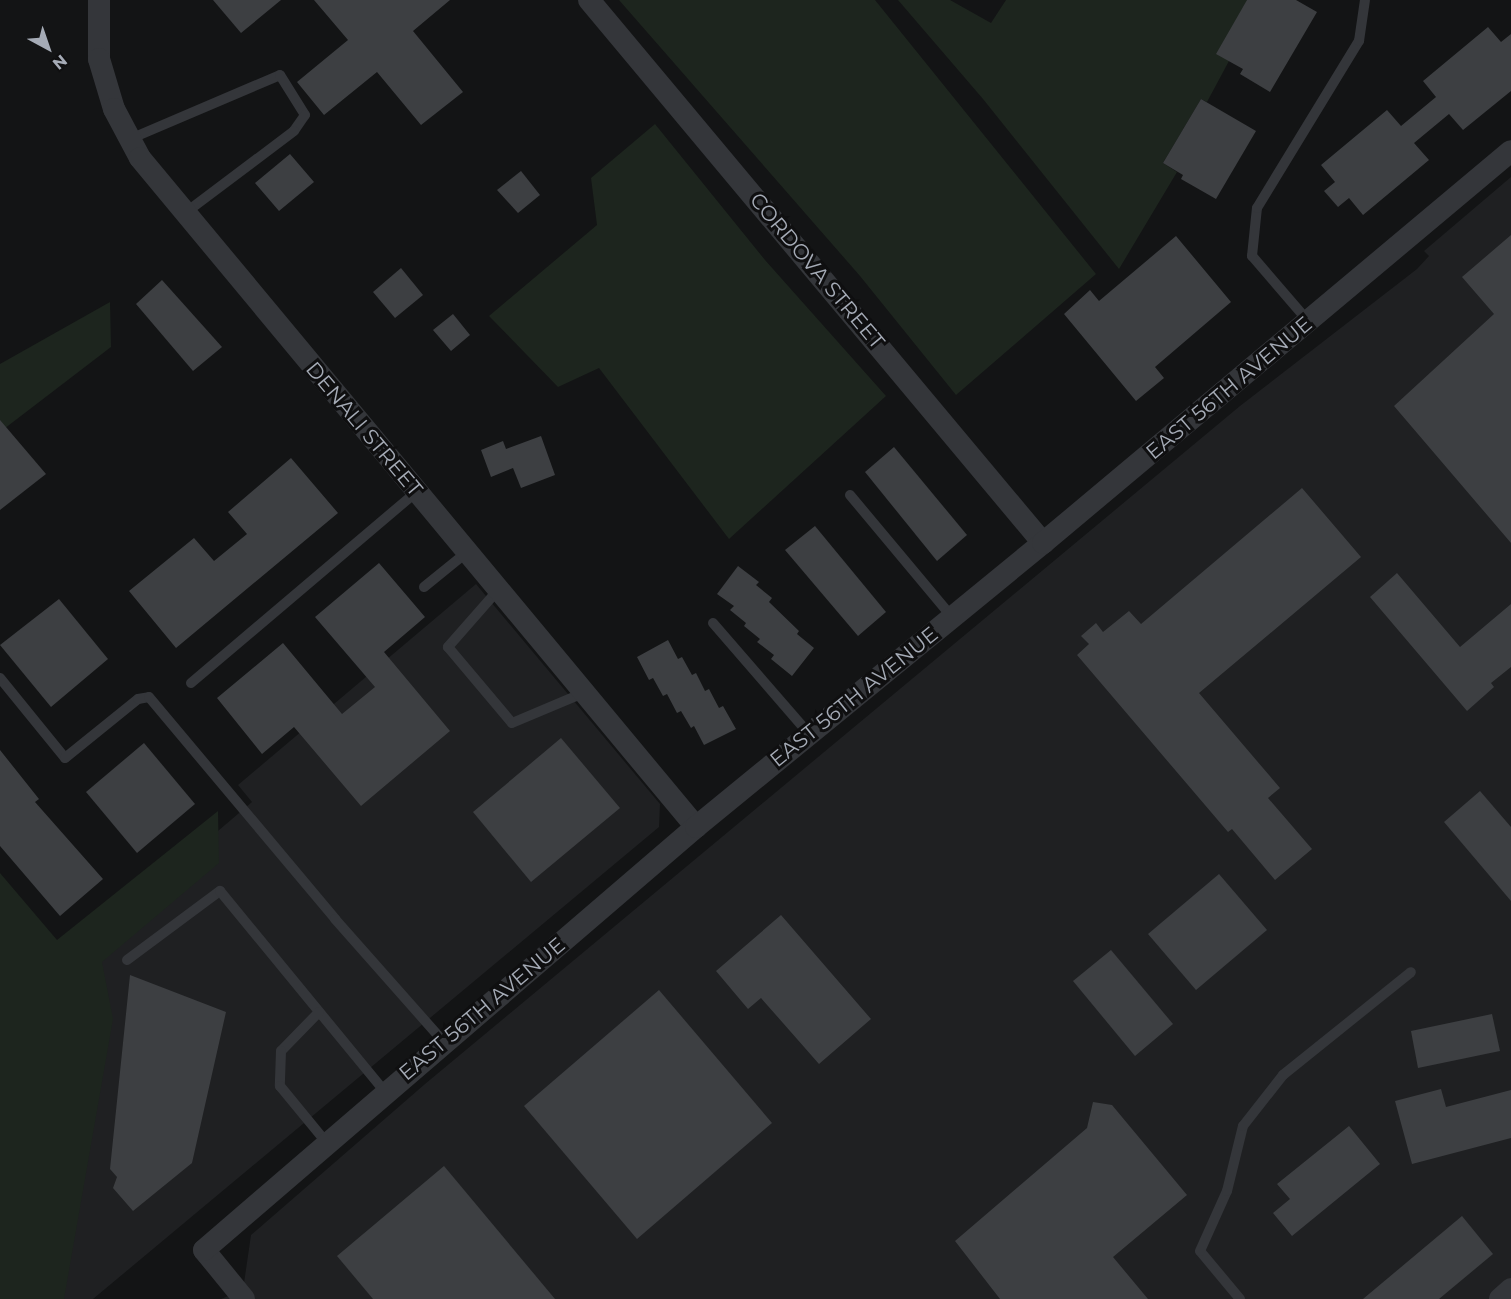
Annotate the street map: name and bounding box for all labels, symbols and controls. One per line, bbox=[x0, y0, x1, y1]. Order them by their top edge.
north arrow bbox=[18, 18, 78, 78]
text: N bbox=[49, 51, 71, 74]
street label: CORDOVA STREET bbox=[744, 188, 890, 354]
street label: EAST 56TH AVENUE bbox=[1141, 311, 1317, 465]
street label: DENALI STREET bbox=[300, 357, 428, 501]
street label: EAST 56TH AVENUE bbox=[765, 621, 943, 773]
street label: EAST 56TH AVENUE bbox=[394, 932, 570, 1086]

